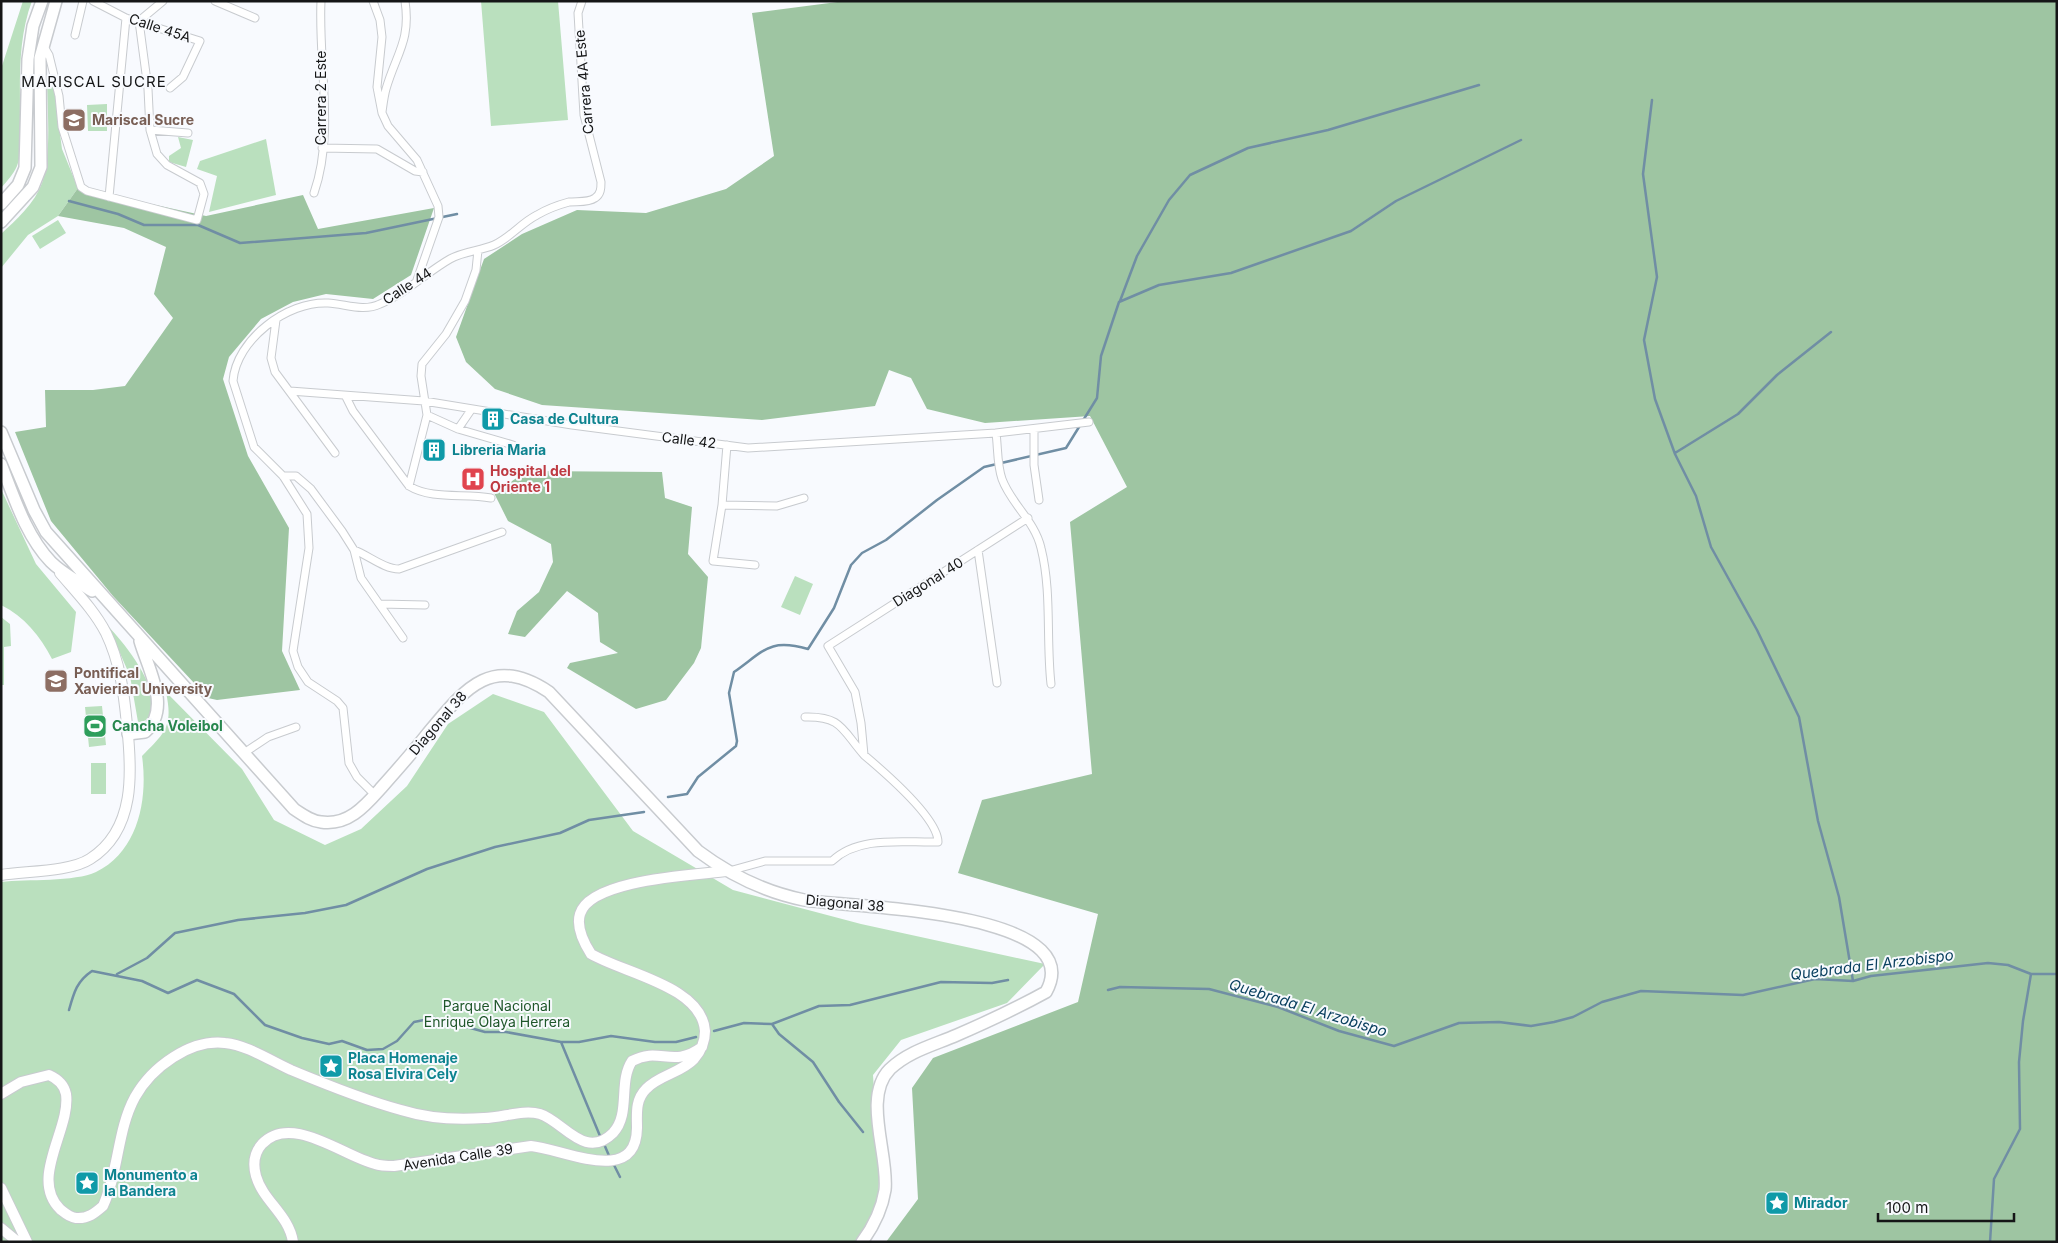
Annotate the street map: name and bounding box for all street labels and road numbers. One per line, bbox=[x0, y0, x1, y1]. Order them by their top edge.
street label: Calle 45A bbox=[127, 10, 194, 46]
street label: Carrera 4A Este bbox=[570, 29, 597, 135]
street label: Carrera 2 Este bbox=[312, 51, 329, 145]
street label: Calle 44 bbox=[379, 263, 434, 308]
street label: Calle 42 bbox=[661, 428, 717, 451]
street label: Diagonal 40 bbox=[889, 553, 966, 610]
street label: Diagonal 38 bbox=[405, 687, 470, 758]
street label: Diagonal 38 bbox=[805, 891, 885, 914]
street label: Avenida Calle 39 bbox=[402, 1139, 514, 1174]

